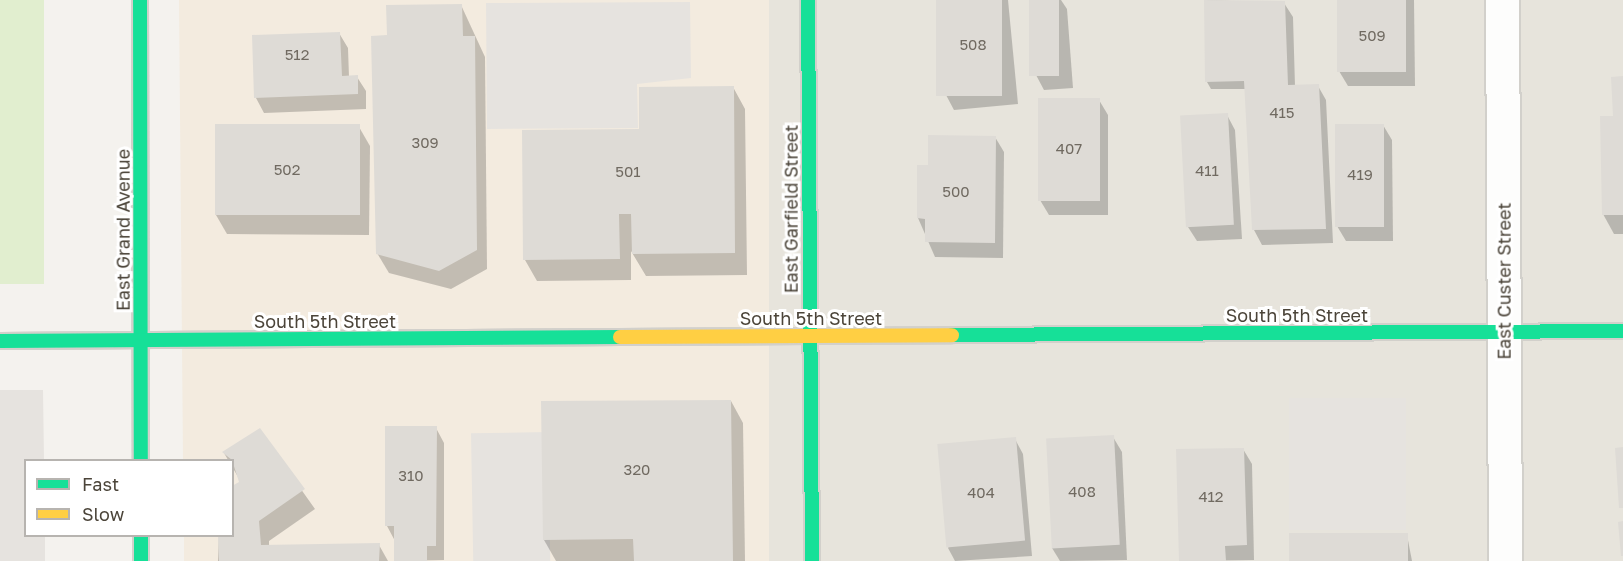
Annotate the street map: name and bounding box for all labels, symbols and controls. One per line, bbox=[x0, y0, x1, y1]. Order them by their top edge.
house number: 509 bbox=[1358, 27, 1386, 45]
house number: 508 bbox=[959, 36, 987, 54]
house number: 512 bbox=[285, 46, 309, 64]
house number: 415 bbox=[1269, 104, 1295, 122]
street label: East Garfield Street bbox=[780, 125, 802, 293]
house number: 309 bbox=[411, 134, 439, 152]
house number: 407 bbox=[1056, 140, 1082, 158]
street label: East Grand Avenue bbox=[112, 149, 134, 311]
house number: 502 bbox=[274, 161, 300, 179]
house number: 411 bbox=[1195, 162, 1219, 180]
house number: 501 bbox=[615, 163, 641, 181]
house number: 419 bbox=[1347, 166, 1373, 184]
house number: 500 bbox=[942, 183, 970, 201]
street label: East Custer Street bbox=[1493, 202, 1515, 360]
street label: South 5th Street bbox=[1226, 304, 1368, 326]
street label: South 5th Street bbox=[740, 307, 882, 329]
street label: South 5th Street bbox=[254, 310, 396, 332]
legend bbox=[24, 459, 234, 537]
house number: 320 bbox=[624, 461, 650, 479]
house number: 310 bbox=[398, 467, 424, 485]
text: Fast bbox=[82, 473, 119, 495]
house number: 408 bbox=[1068, 483, 1096, 501]
house number: 404 bbox=[967, 484, 995, 502]
house number: 412 bbox=[1198, 488, 1224, 506]
text: Slow bbox=[82, 503, 124, 525]

